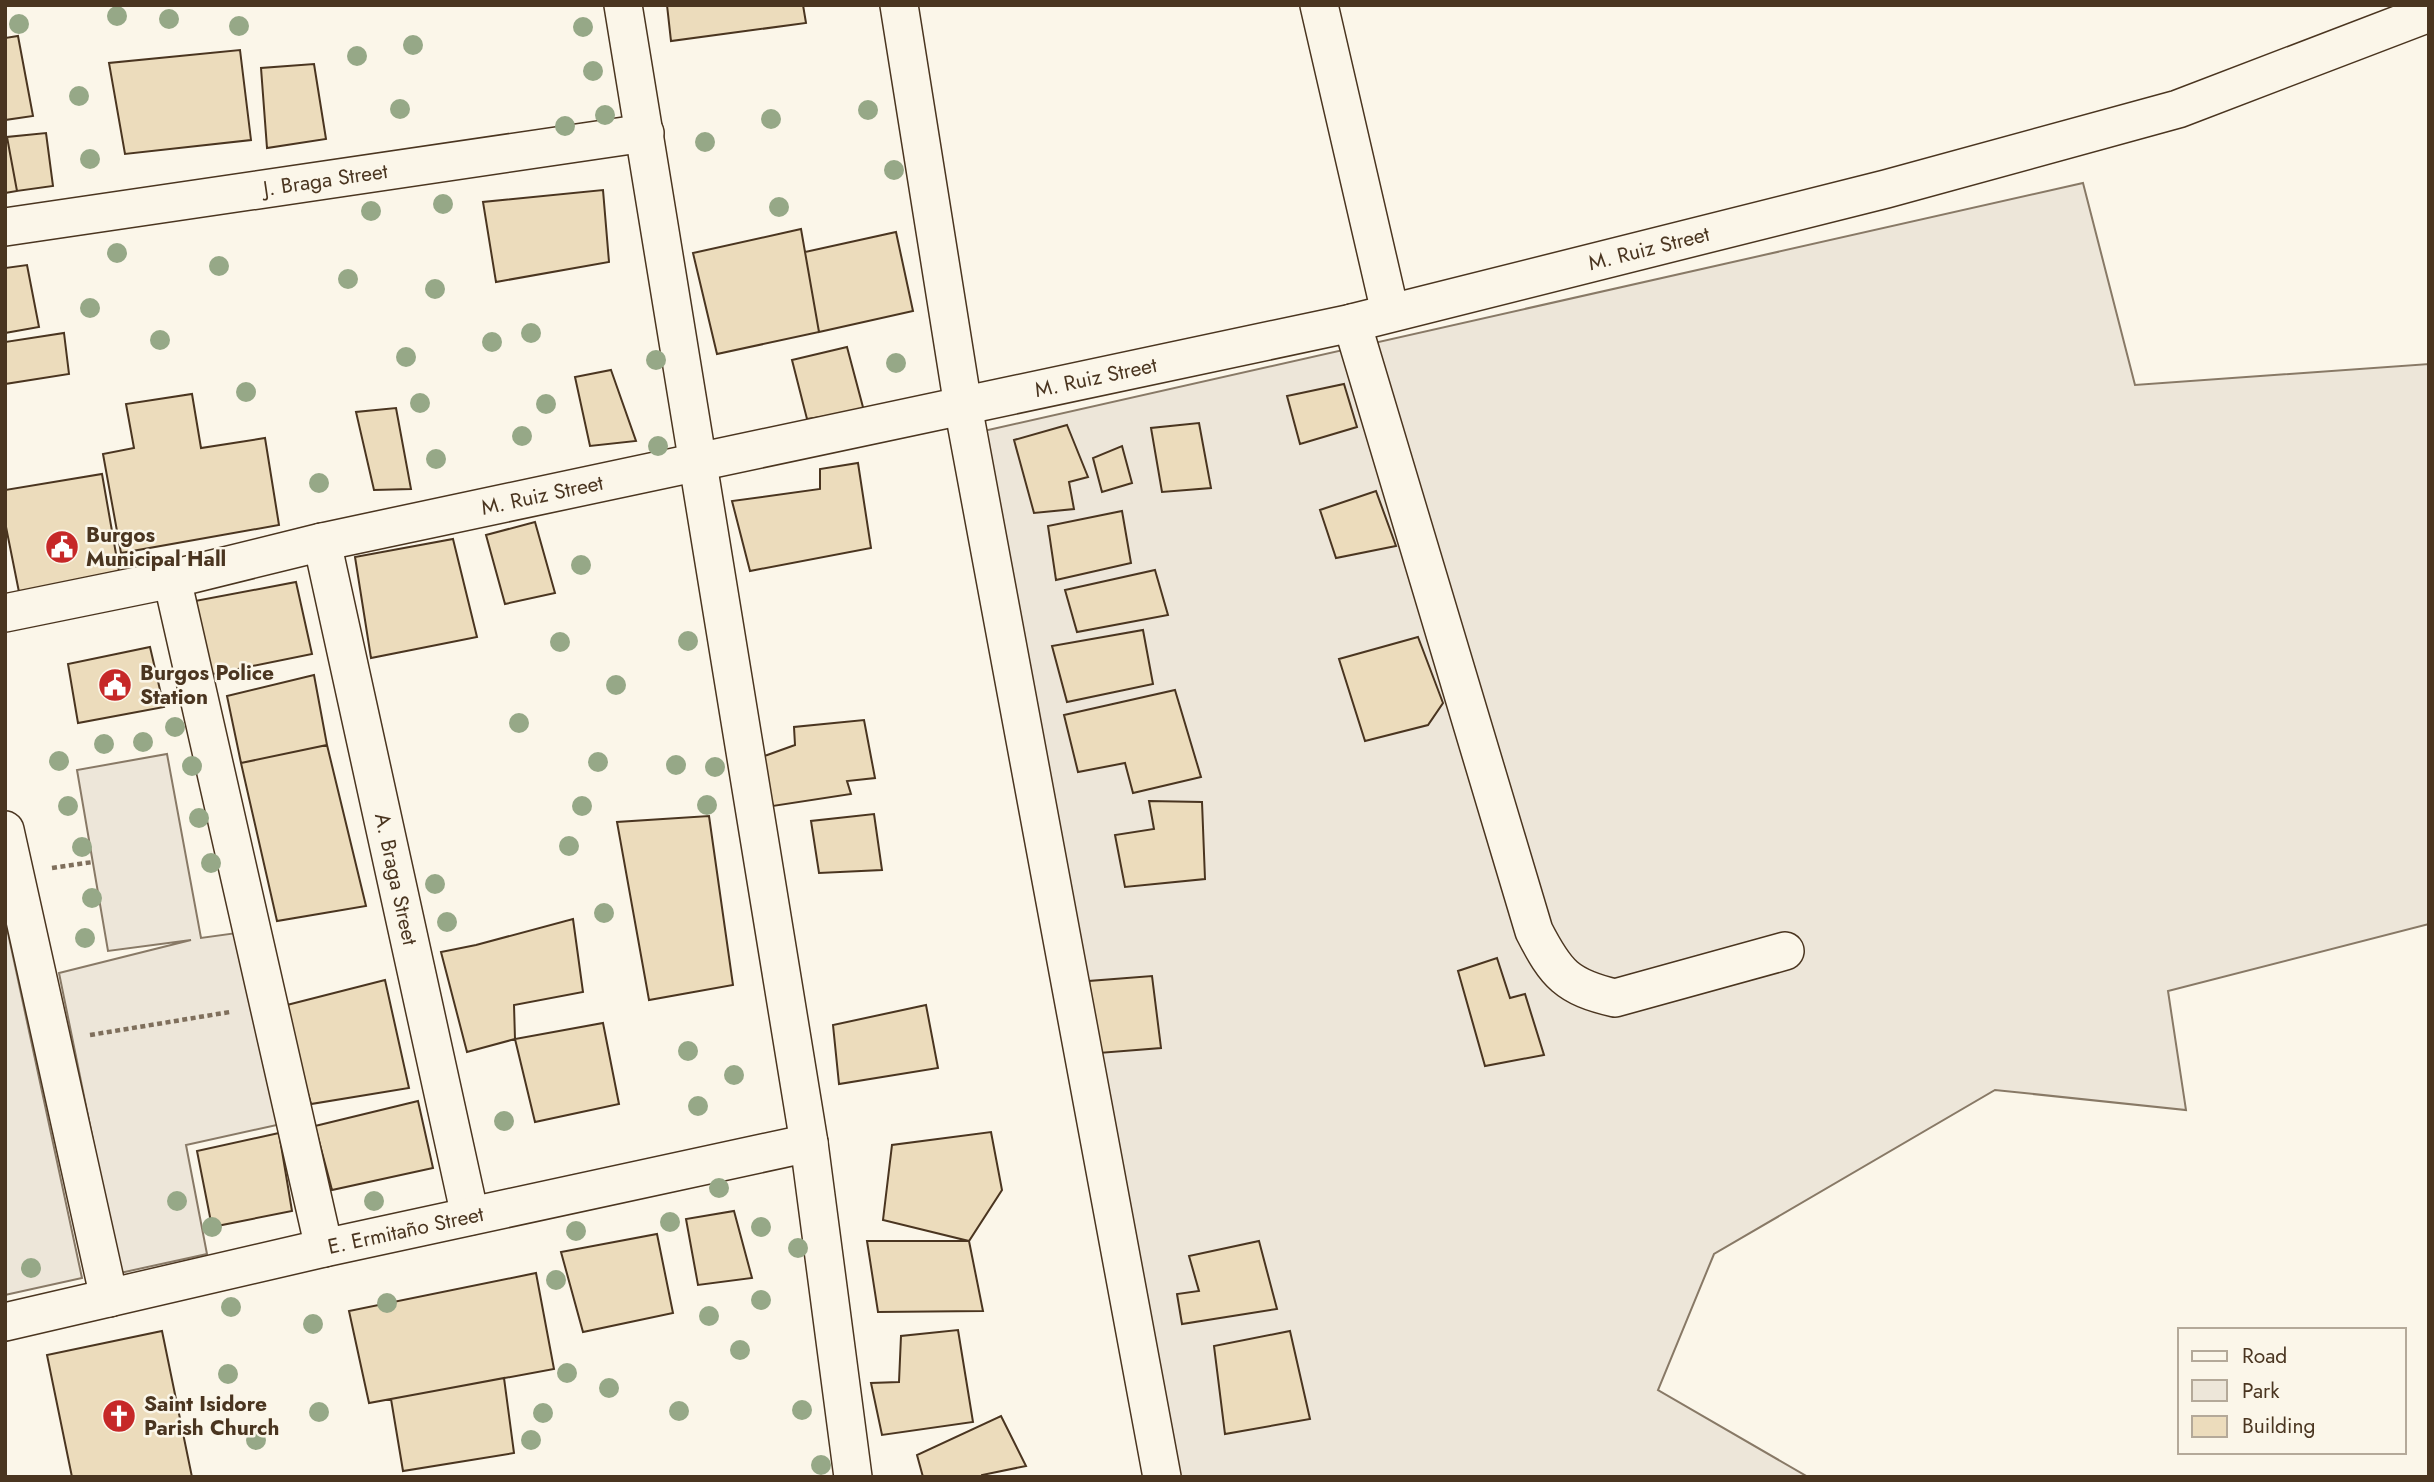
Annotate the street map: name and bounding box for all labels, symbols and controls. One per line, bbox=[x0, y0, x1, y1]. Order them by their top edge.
street label: J. Braga Street bbox=[258, 156, 390, 204]
street label: M. Ruiz Street bbox=[1585, 219, 1713, 278]
street label: M. Ruiz Street bbox=[1032, 350, 1160, 405]
street label: M. Ruiz Street bbox=[478, 468, 606, 523]
place label: Burgos Municipal Hall bbox=[86, 520, 226, 574]
public building icon: Burgos Municipal Hall bbox=[43, 528, 81, 566]
place label: Burgos Police Station bbox=[140, 658, 274, 712]
public building icon: Burgos Police Station bbox=[96, 666, 134, 704]
street label: A. Braga Street bbox=[367, 810, 425, 948]
street label: E. Ermitaño Street bbox=[325, 1199, 486, 1262]
legend bbox=[2178, 1328, 2406, 1454]
text: Road bbox=[2242, 1341, 2287, 1371]
text: Park bbox=[2242, 1376, 2280, 1406]
place label: Saint Isidore Parish Church bbox=[144, 1389, 279, 1443]
church icon: Saint Isidore Parish Church bbox=[100, 1397, 138, 1435]
text: Building bbox=[2242, 1411, 2315, 1441]

